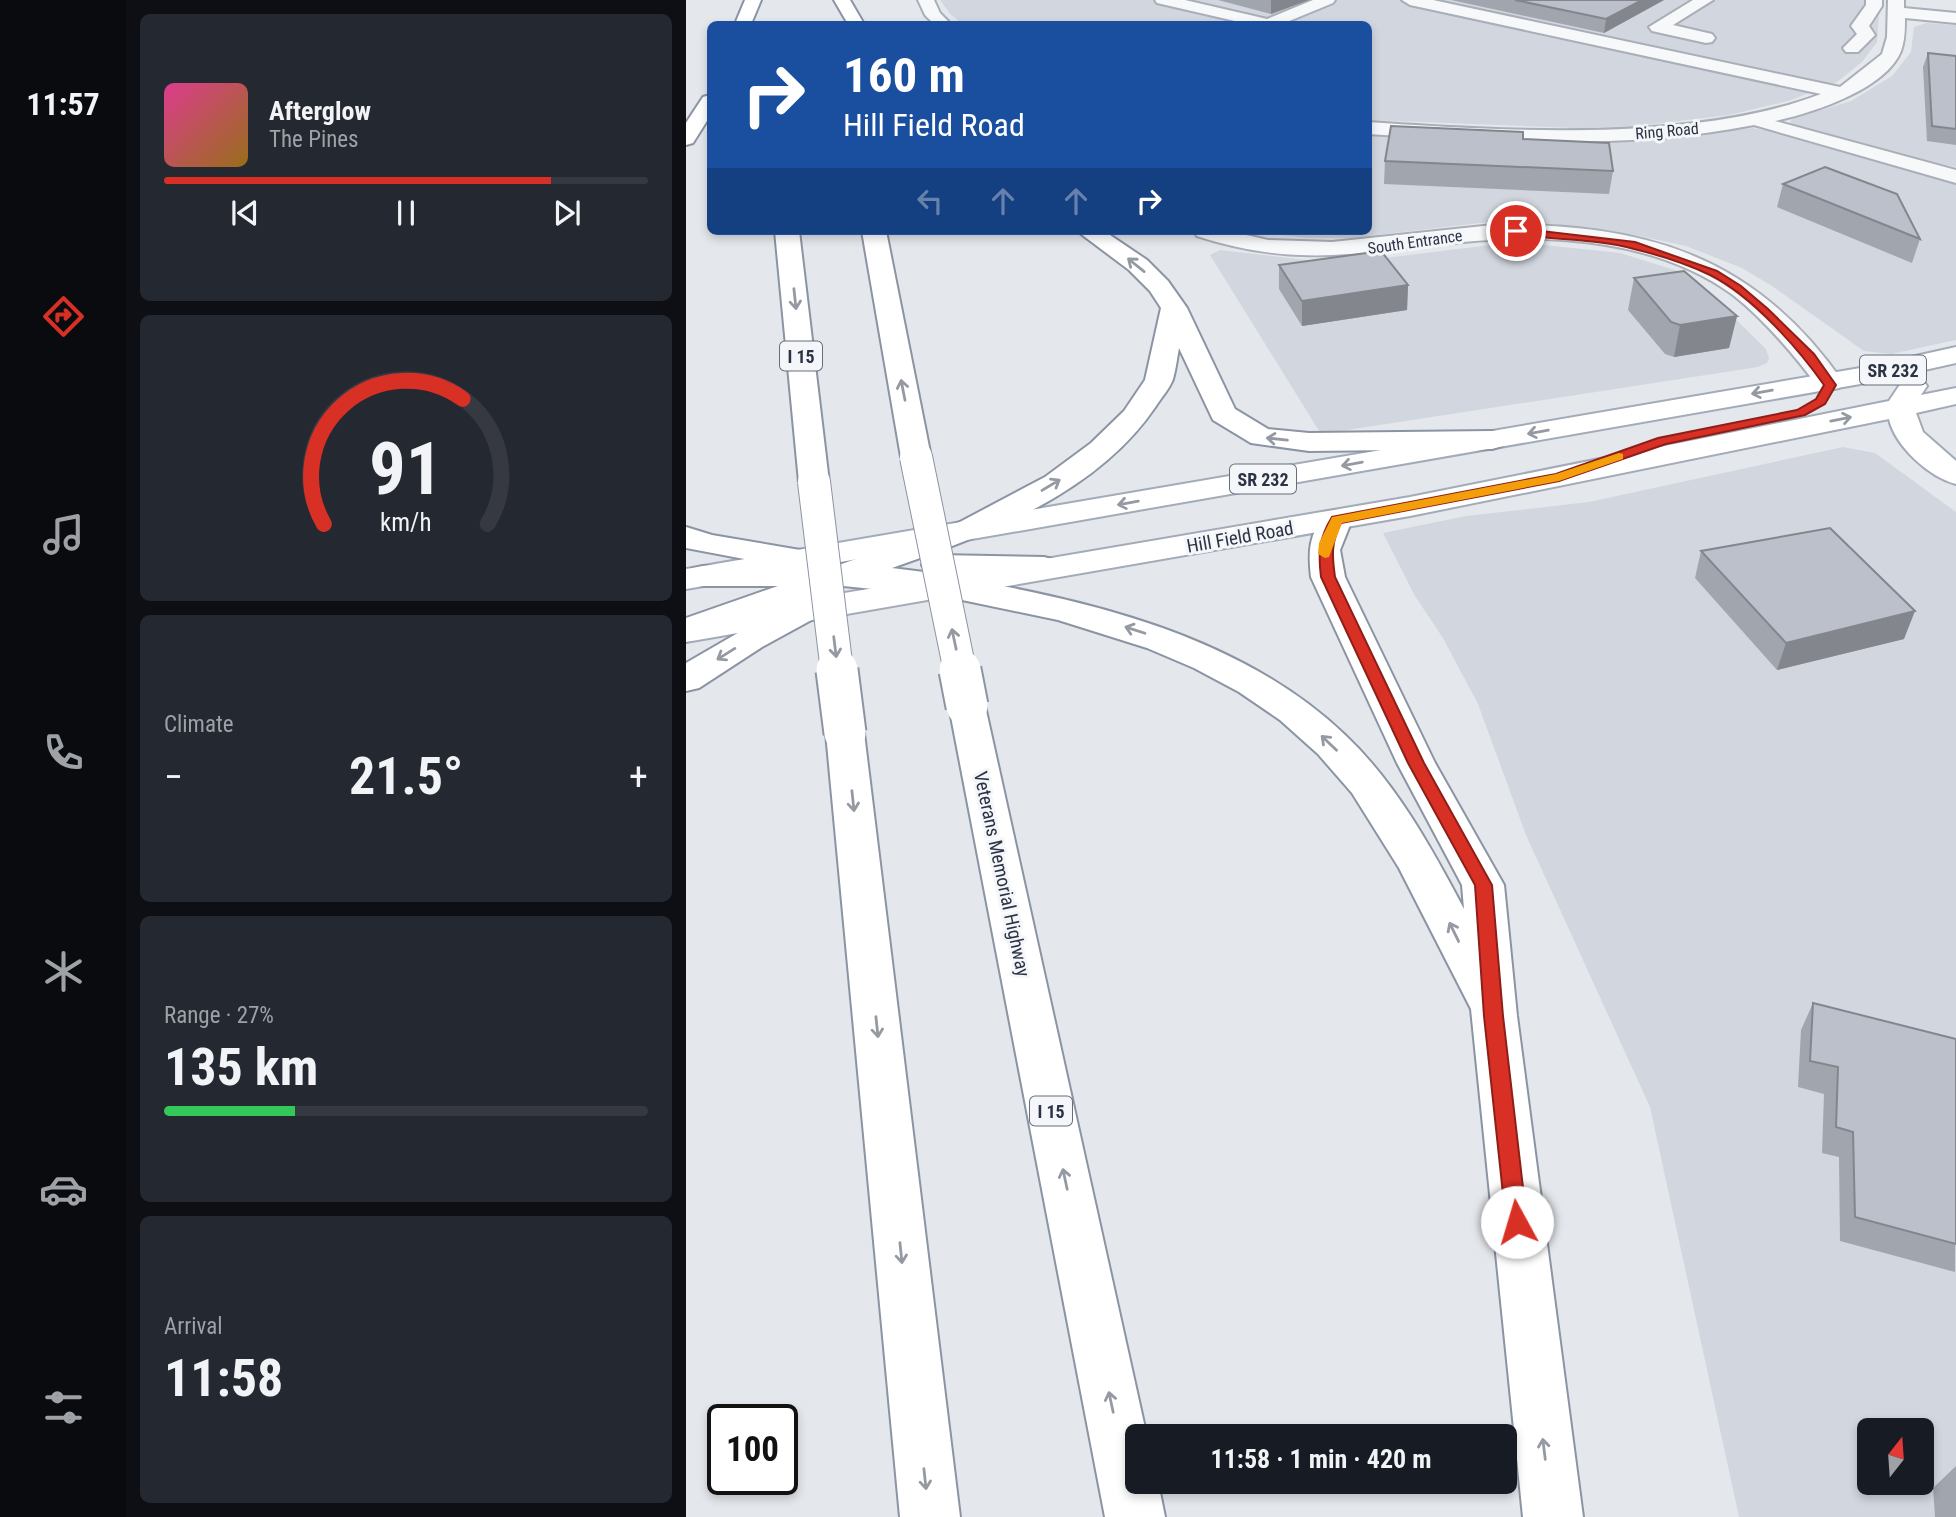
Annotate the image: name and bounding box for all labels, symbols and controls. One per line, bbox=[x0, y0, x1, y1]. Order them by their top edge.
text: 160 m bbox=[843, 47, 965, 104]
icon: right bbox=[728, 49, 819, 140]
text: 11:57 bbox=[26, 85, 100, 123]
text: Afterglow bbox=[269, 96, 371, 126]
text: Hill Field Road bbox=[843, 106, 1025, 144]
street label: Ring Road bbox=[1634, 119, 1700, 143]
text: The Pines bbox=[269, 126, 359, 153]
icon: left bbox=[911, 182, 949, 220]
icon: ahead bbox=[984, 182, 1022, 220]
icon: ahead bbox=[1057, 182, 1095, 220]
icon: right bbox=[1130, 182, 1168, 220]
icon: previous bbox=[226, 194, 264, 232]
icon: pause bbox=[387, 194, 425, 232]
icon: next bbox=[548, 194, 586, 232]
pin bbox=[1486, 201, 1546, 261]
icon: arrive bbox=[1497, 212, 1535, 250]
street label: South Entrance bbox=[1366, 226, 1464, 258]
one-way arrow bbox=[1127, 257, 1145, 273]
one-way arrow bbox=[788, 287, 801, 310]
icon: directions bbox=[39, 292, 88, 341]
road number: I 15 bbox=[780, 342, 822, 370]
road number: SR 232 bbox=[1860, 356, 1926, 384]
one-way arrow bbox=[896, 379, 909, 402]
one-way arrow bbox=[1751, 386, 1773, 399]
one-way arrow bbox=[1829, 412, 1852, 425]
text: 91 bbox=[369, 426, 443, 512]
one-way arrow bbox=[1527, 426, 1549, 439]
one-way arrow bbox=[1266, 432, 1288, 445]
one-way arrow bbox=[1341, 458, 1364, 471]
road number: SR 232 bbox=[1230, 464, 1296, 494]
one-way arrow bbox=[1040, 478, 1060, 492]
one-way arrow bbox=[1117, 497, 1140, 510]
text: km/h bbox=[380, 508, 432, 537]
icon: music bbox=[39, 510, 88, 559]
street label: Hill Field Road bbox=[1185, 516, 1295, 558]
one-way arrow bbox=[1124, 623, 1146, 635]
one-way arrow bbox=[946, 628, 960, 651]
one-way arrow bbox=[828, 635, 841, 658]
one-way arrow bbox=[717, 647, 737, 661]
text: Climate bbox=[164, 711, 234, 738]
icon: phone bbox=[39, 728, 88, 777]
one-way arrow bbox=[1321, 735, 1338, 752]
text: 21.5° bbox=[349, 746, 463, 807]
text: − bbox=[164, 755, 183, 799]
text: + bbox=[629, 755, 648, 799]
street label: Veterans Memorial Highway bbox=[969, 769, 1035, 979]
one-way arrow bbox=[846, 789, 859, 811]
one-way arrow bbox=[1446, 922, 1460, 943]
icon: climate bbox=[39, 947, 88, 996]
text: Range · 27% bbox=[164, 1002, 274, 1029]
one-way arrow bbox=[871, 1015, 884, 1038]
text: 135 km bbox=[164, 1037, 318, 1098]
road number: I 15 bbox=[1030, 1096, 1072, 1126]
icon: car bbox=[39, 1165, 88, 1214]
one-way arrow bbox=[1058, 1168, 1072, 1191]
position arrow bbox=[1480, 1185, 1554, 1259]
one-way arrow bbox=[895, 1241, 908, 1264]
text: Arrival bbox=[164, 1313, 223, 1340]
text: 11:58 bbox=[164, 1348, 283, 1409]
icon: filters bbox=[39, 1383, 88, 1432]
one-way arrow bbox=[1104, 1391, 1118, 1414]
speed limit sign: 100 bbox=[707, 1404, 798, 1495]
north arrow bbox=[1857, 1418, 1934, 1494]
map controls bbox=[1857, 1418, 1934, 1495]
one-way arrow bbox=[1538, 1438, 1551, 1461]
text: 11:58 · 1 min · 420 m bbox=[1211, 1444, 1431, 1474]
one-way arrow bbox=[919, 1467, 932, 1490]

